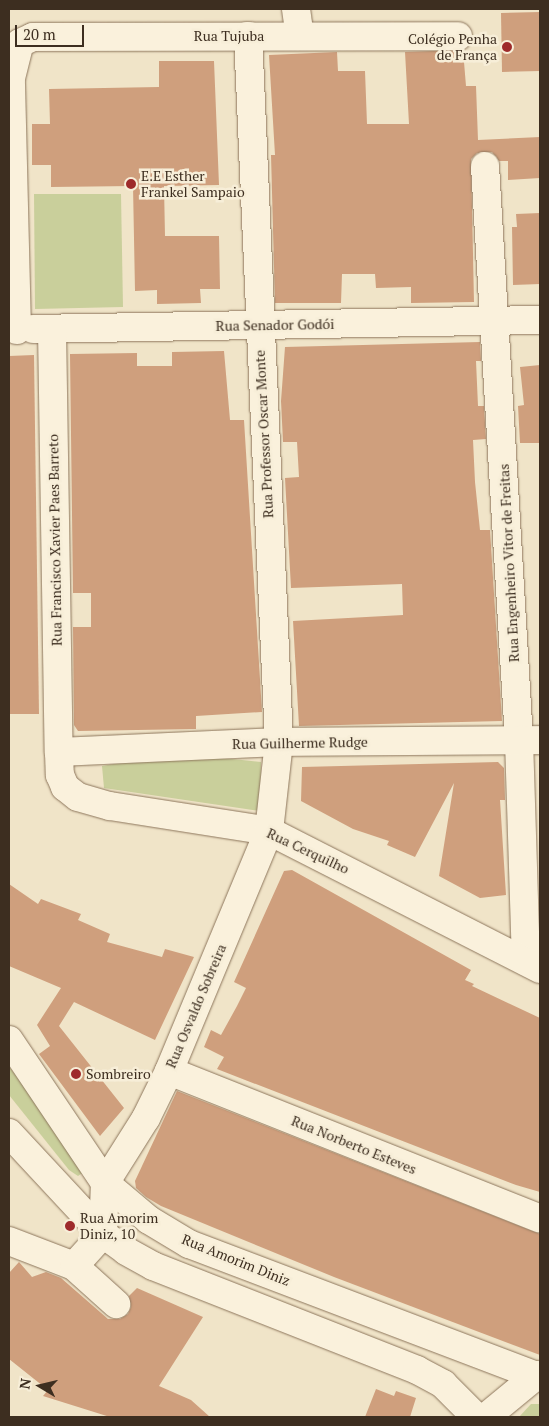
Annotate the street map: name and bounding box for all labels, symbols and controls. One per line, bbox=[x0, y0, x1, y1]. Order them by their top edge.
scale bar bbox=[18, 15, 86, 47]
text: 20 m bbox=[23, 24, 56, 44]
street label: Rua Tujuba bbox=[194, 28, 264, 44]
place label: Colégio Penha de França bbox=[408, 31, 497, 64]
marker: Colégio Penha de França bbox=[501, 41, 513, 53]
place label: E.E Esther Frankel Sampaio bbox=[141, 168, 245, 200]
marker: E.E Esther Frankel Sampaio bbox=[125, 178, 137, 190]
street label: Rua Senador Godói bbox=[215, 316, 335, 334]
street label: Rua Professor Oscar Monte bbox=[251, 350, 277, 518]
street label: Rua Francisco Xavier Paes Barreto bbox=[45, 434, 65, 646]
street label: Rua Engenheiro Vitor de Freitas bbox=[495, 463, 523, 663]
street label: Rua Guilherme Rudge bbox=[232, 733, 368, 753]
street label: Rua Cerquilho bbox=[264, 825, 352, 877]
street label: Rua Osvaldo Sobreira bbox=[162, 941, 230, 1071]
place label: Sombreiro bbox=[86, 1066, 151, 1082]
marker: Sombreiro bbox=[70, 1068, 82, 1080]
street label: Rua Norberto Esteves bbox=[289, 1112, 419, 1178]
place label: Rua Amorim Diniz, 10 bbox=[80, 1210, 158, 1242]
marker: Rua Amorim Diniz, 10 bbox=[64, 1220, 76, 1232]
street label: Rua Amorim Diniz bbox=[179, 1231, 293, 1289]
north arrow bbox=[15, 1361, 65, 1411]
text: N bbox=[14, 1377, 35, 1390]

